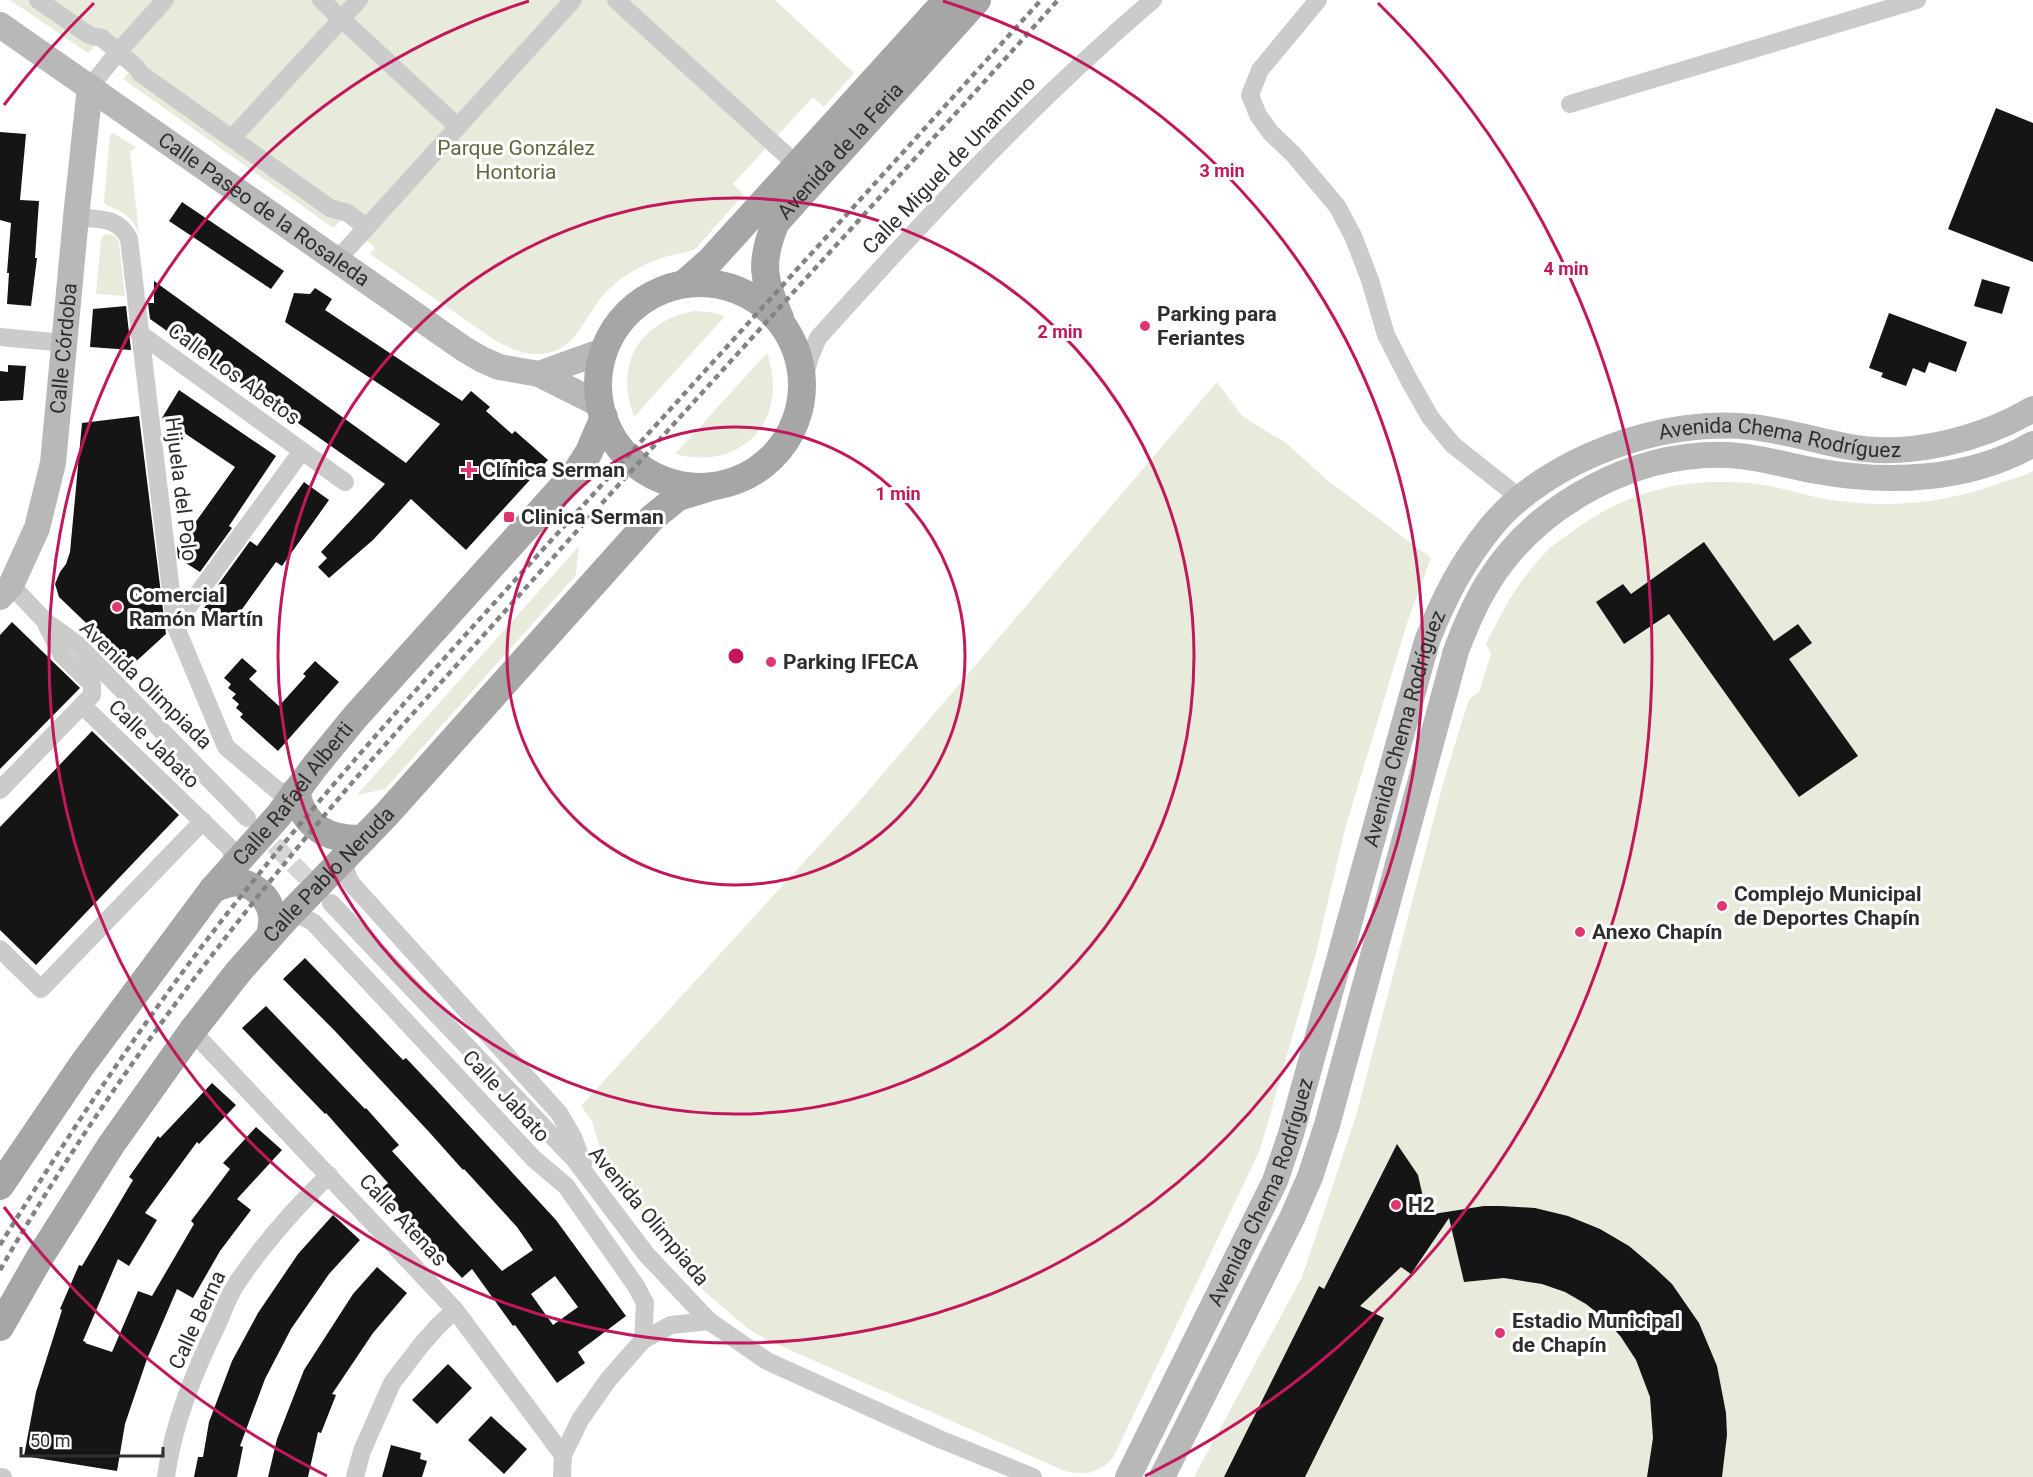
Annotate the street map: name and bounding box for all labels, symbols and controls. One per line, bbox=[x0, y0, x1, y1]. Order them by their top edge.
street label: Calle Miguel de Unamuno bbox=[858, 71, 1040, 259]
street label: Avenida de la Feria bbox=[772, 78, 908, 224]
street label: Calle Paseo de la Rosaleda bbox=[154, 127, 374, 291]
park label: Parque González Hontoria bbox=[437, 136, 595, 184]
text: 3 min bbox=[1199, 160, 1245, 181]
text: 4 min bbox=[1543, 258, 1589, 279]
street label: Calle Córdoba bbox=[46, 282, 82, 415]
place label: Parking para Feriantes bbox=[1157, 302, 1277, 350]
street label: Calle Los Abetos bbox=[163, 318, 305, 430]
marker: Parking para Feriantes bbox=[1138, 319, 1152, 333]
text: 2 min bbox=[1037, 321, 1083, 342]
street label: Avenida Chema Rodríguez bbox=[1656, 413, 1902, 462]
street label: Hijuela del Polo bbox=[160, 416, 202, 562]
place label: Clínica Serman bbox=[482, 458, 625, 482]
marker: Clínica Serman bbox=[460, 461, 478, 479]
text: 1 min bbox=[875, 483, 921, 504]
place label: Clinica Serman bbox=[521, 505, 664, 529]
marker: Clinica Serman bbox=[502, 510, 516, 524]
place label: Comercial Ramón Martín bbox=[129, 583, 263, 631]
marker: Comercial Ramón Martín bbox=[110, 600, 124, 614]
street label: Avenida Chema Rodríguez bbox=[1359, 607, 1450, 850]
street label: Avenida Olimpiada bbox=[75, 616, 217, 754]
centre of rings bbox=[726, 646, 746, 666]
place label: Parking IFECA bbox=[783, 650, 919, 674]
marker: Parking IFECA bbox=[764, 655, 778, 669]
street label: Calle Jabato bbox=[104, 695, 204, 793]
street label: Calle Rafael Alberti bbox=[228, 717, 358, 870]
street label: Calle Pablo Neruda bbox=[258, 802, 399, 947]
place label: Complejo Municipal de Deportes Chapín bbox=[1734, 882, 1922, 930]
marker: Complejo Municipal de Deportes Chapín bbox=[1715, 899, 1729, 913]
place label: Anexo Chapín bbox=[1592, 920, 1722, 944]
marker: Anexo Chapín bbox=[1573, 925, 1587, 939]
street label: Calle Jabato bbox=[457, 1045, 555, 1147]
street label: Avenida Chema Rodríguez bbox=[1203, 1075, 1318, 1310]
street label: Avenida Olimpiada bbox=[584, 1142, 714, 1290]
street label: Calle Atenas bbox=[354, 1169, 452, 1271]
place label: H2 bbox=[1408, 1193, 1435, 1217]
marker: H2 bbox=[1389, 1198, 1403, 1212]
street label: Calle Berna bbox=[164, 1267, 230, 1373]
place label: Estadio Municipal de Chapín bbox=[1512, 1309, 1680, 1357]
marker: Estadio Municipal de Chapín bbox=[1493, 1326, 1507, 1340]
scale bar bbox=[21, 1420, 164, 1458]
text: 50 m bbox=[30, 1430, 70, 1451]

